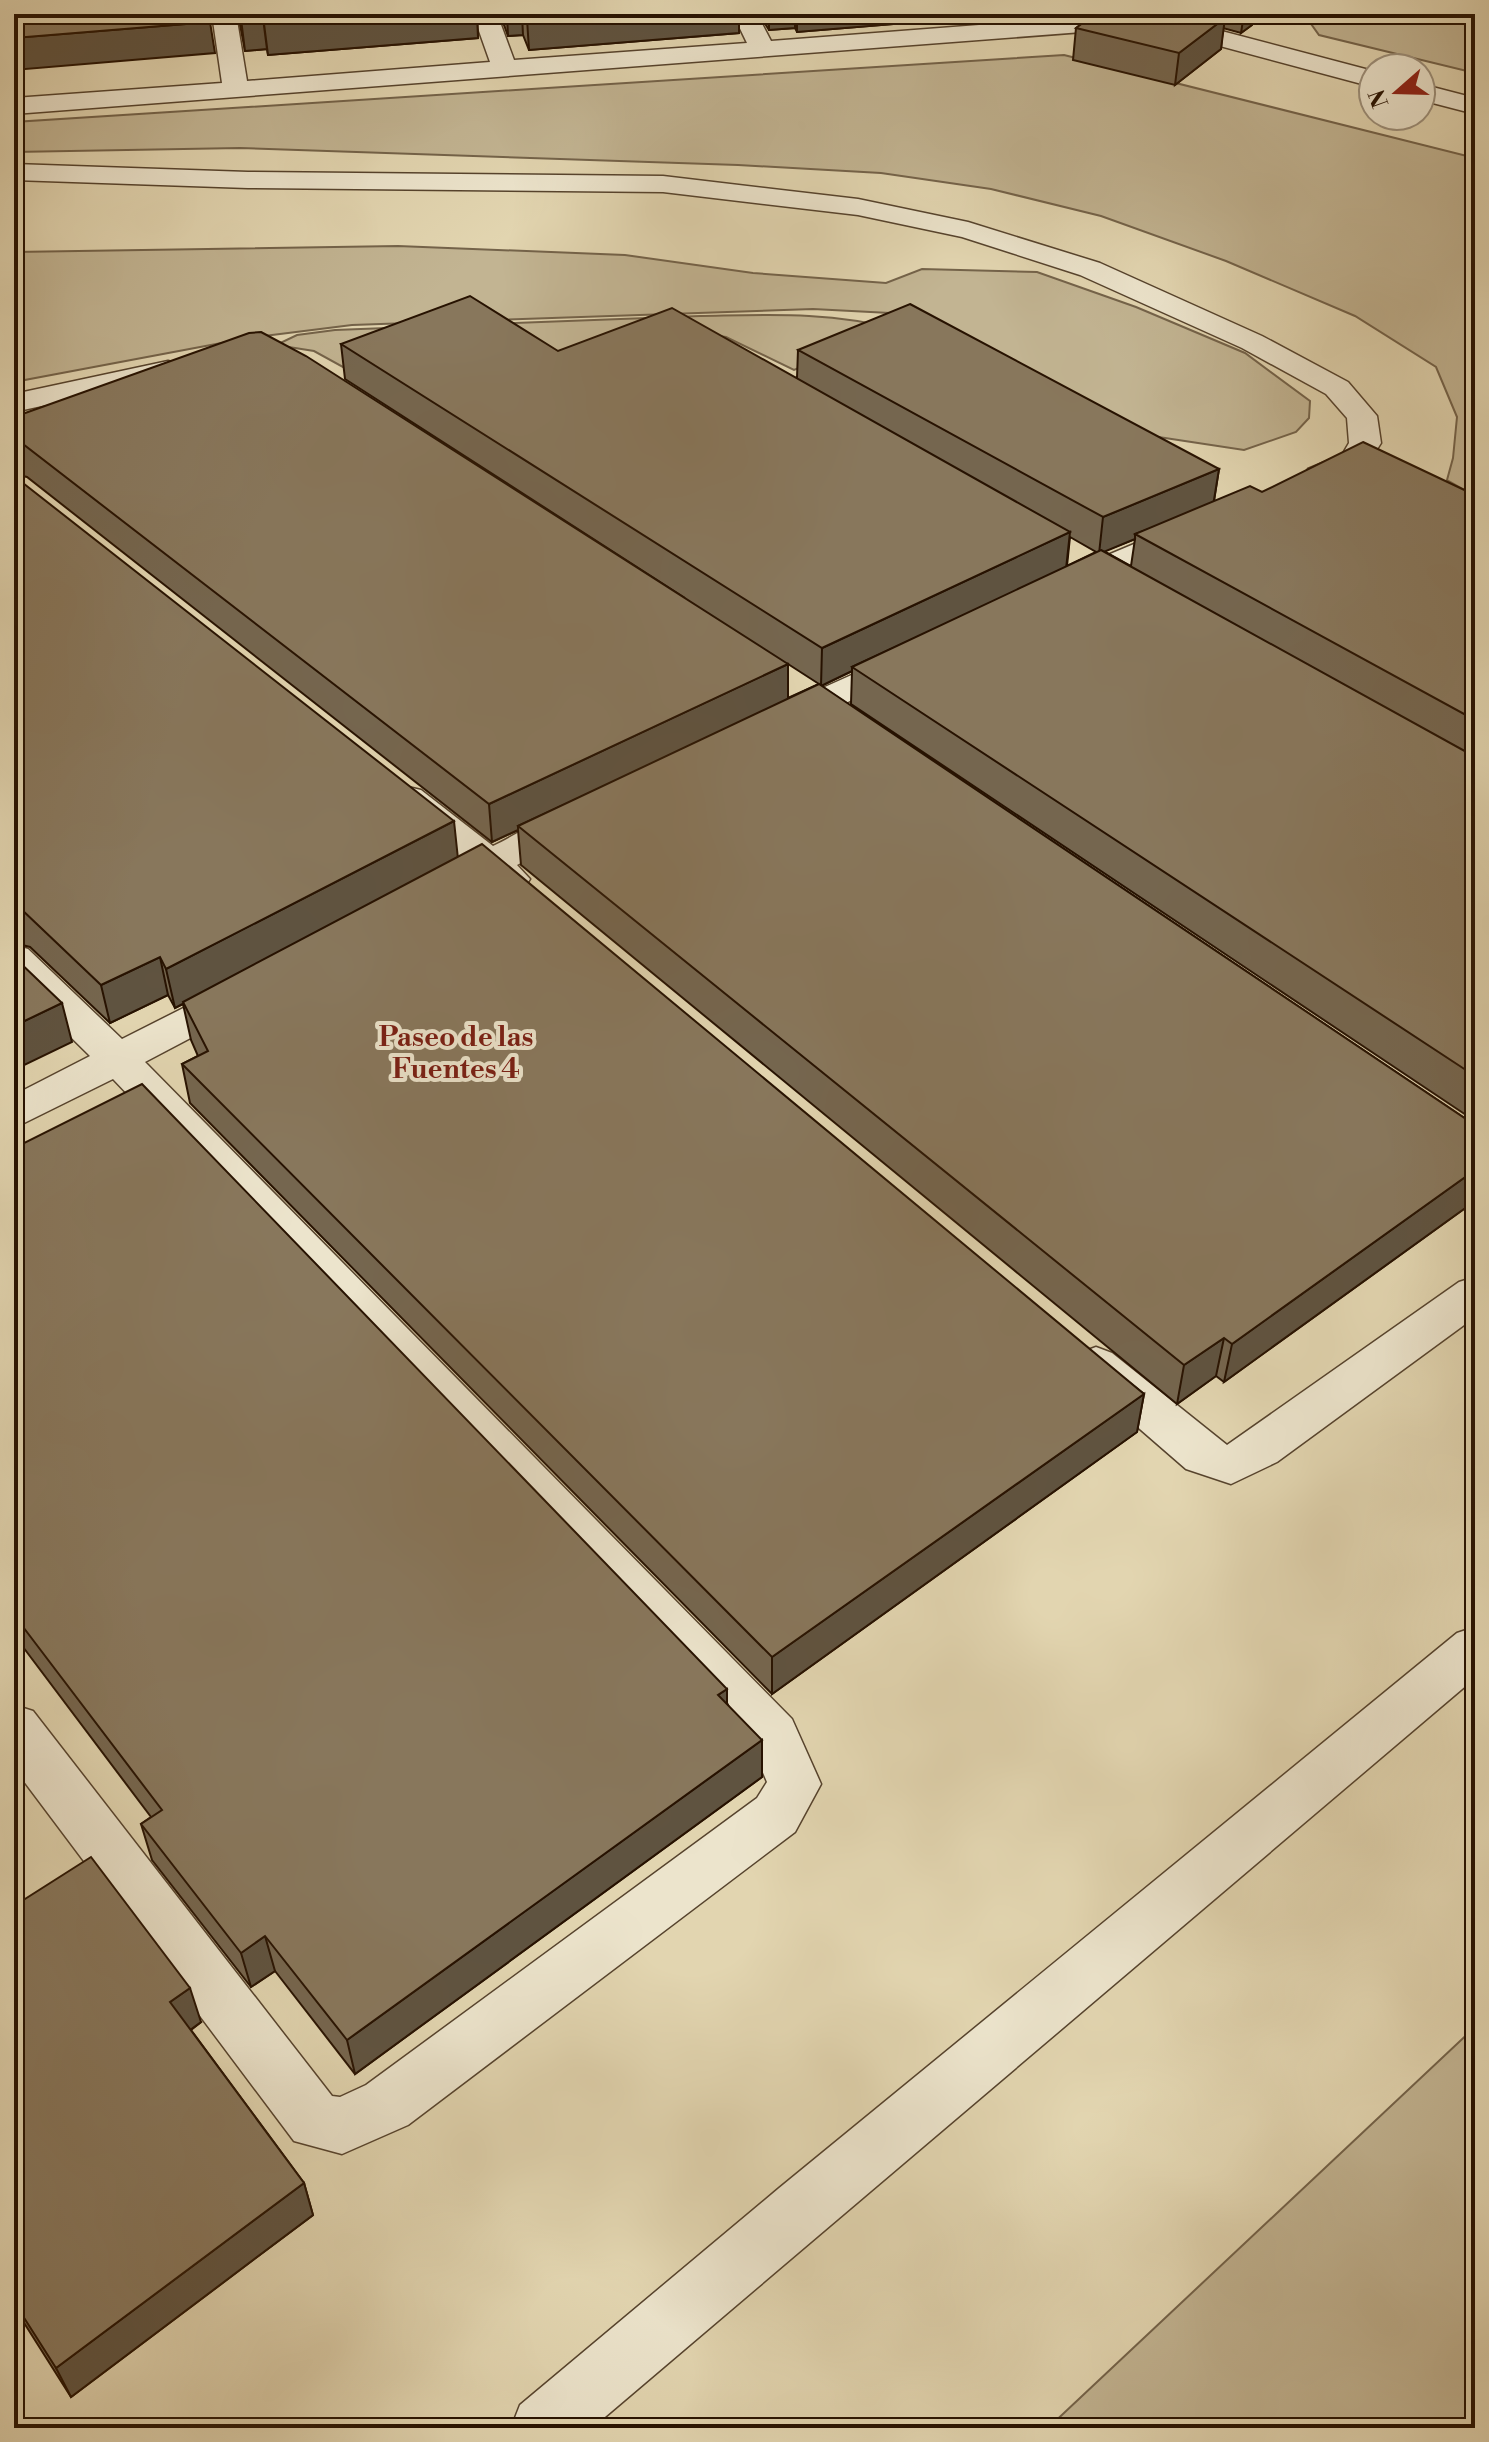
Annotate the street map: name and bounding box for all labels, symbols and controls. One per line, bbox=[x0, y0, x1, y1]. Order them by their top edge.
north arrow bbox=[1357, 52, 1437, 132]
text: N bbox=[1364, 85, 1395, 111]
district label: Paseo de las Fuentes 4 bbox=[378, 1020, 534, 1087]

